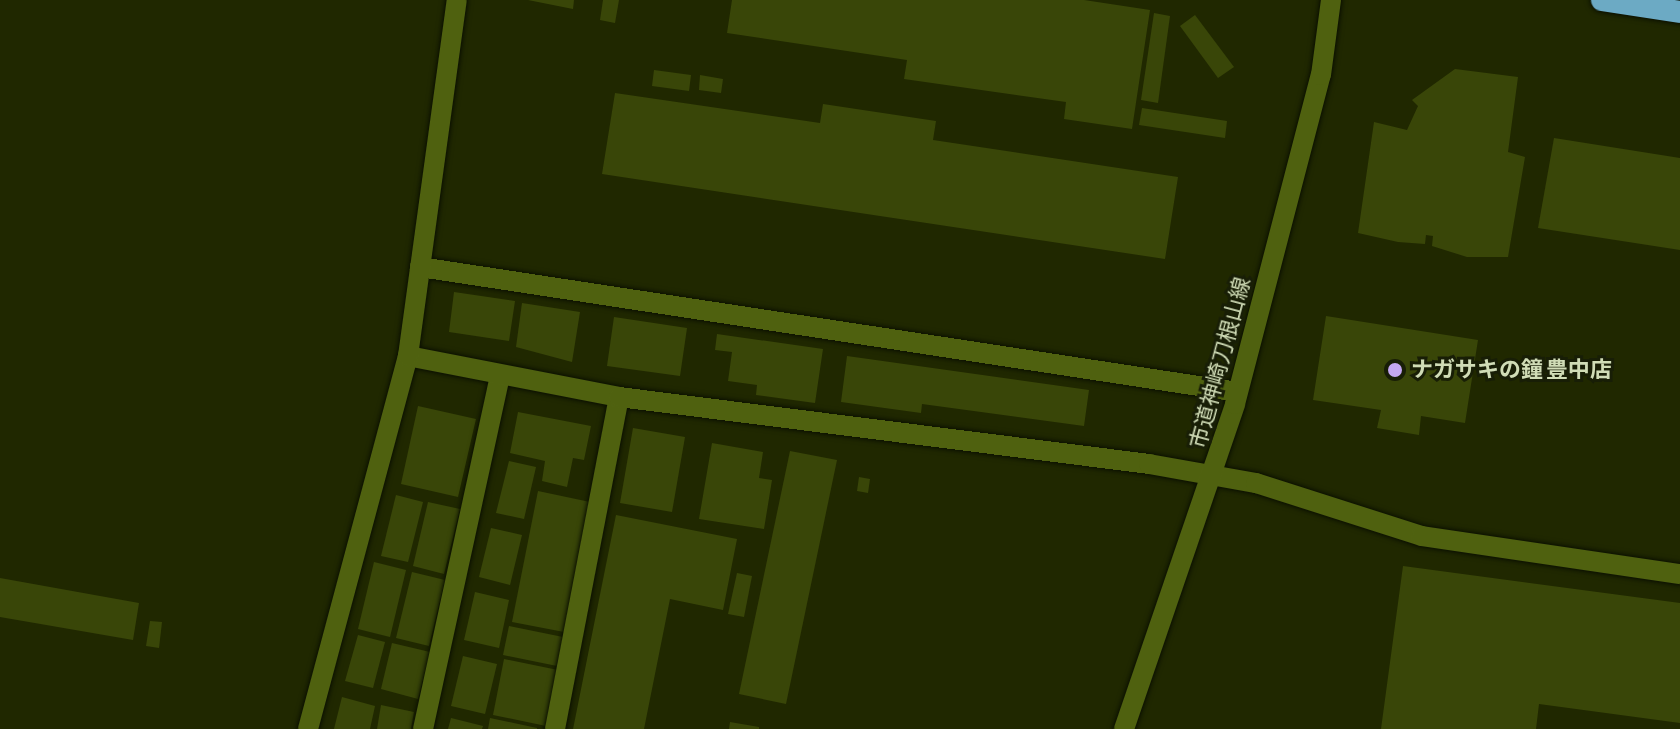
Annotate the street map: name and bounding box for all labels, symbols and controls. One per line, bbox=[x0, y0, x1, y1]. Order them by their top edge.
street label: 市道神崎刀根山線 bbox=[1184, 275, 1256, 451]
place label: ナガサキの鐘 豊中店 bbox=[1411, 357, 1612, 383]
marker: ナガサキの鐘 豊中店 bbox=[1386, 361, 1404, 379]

